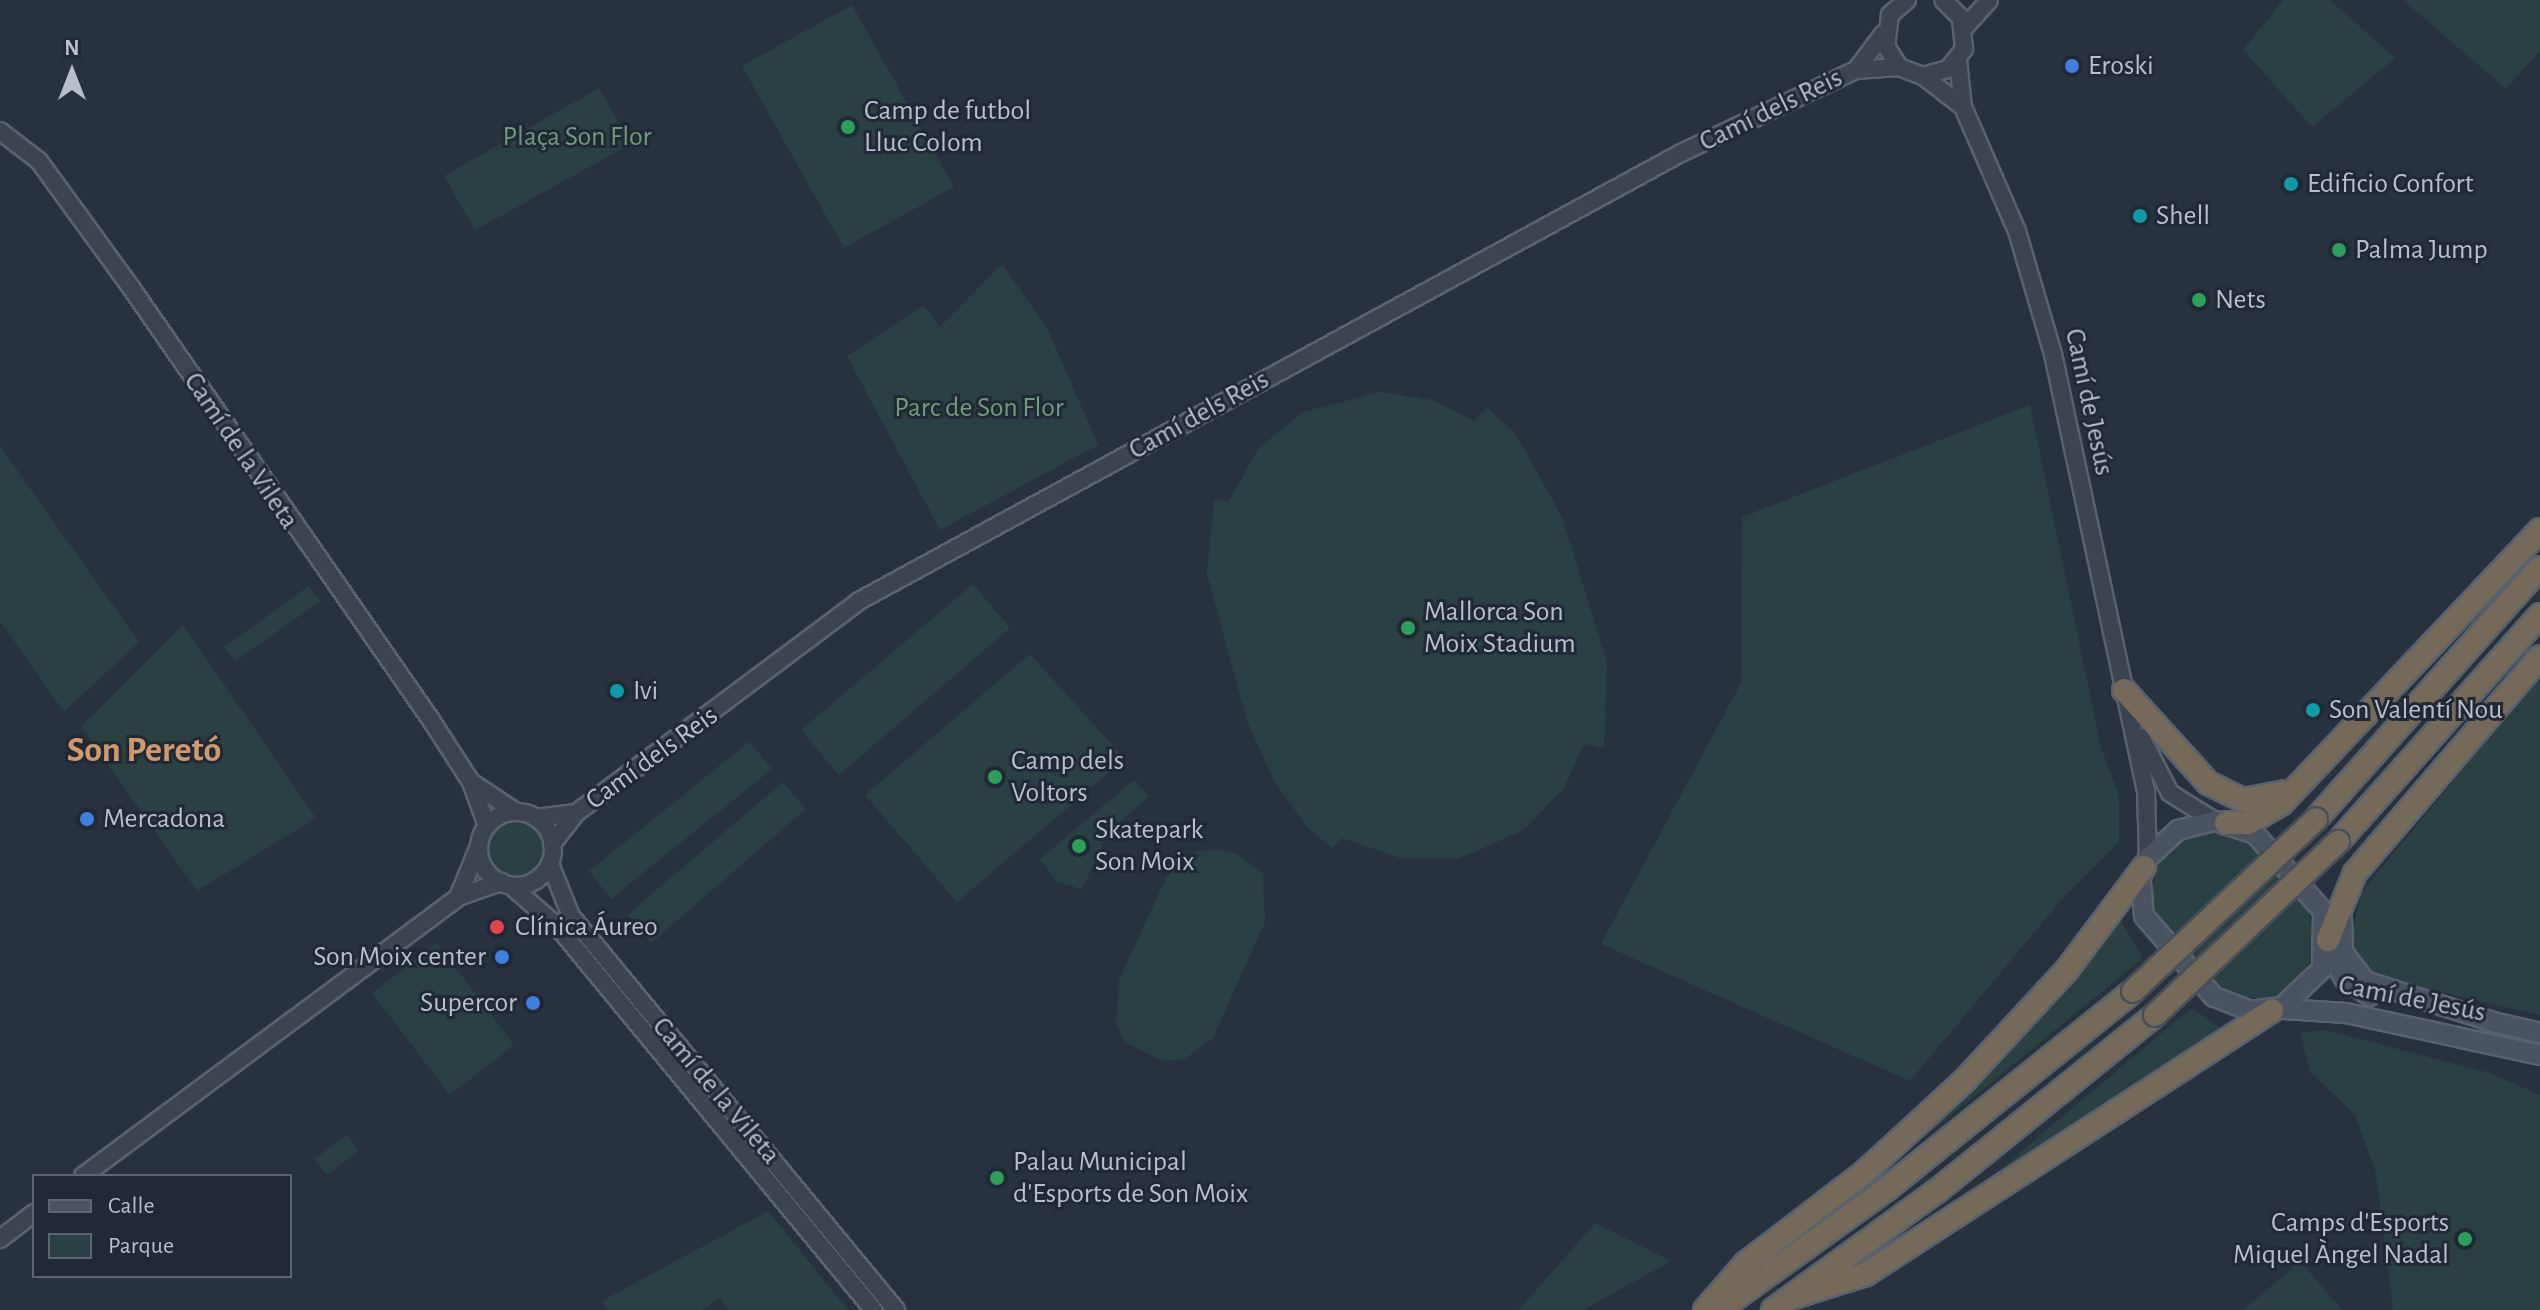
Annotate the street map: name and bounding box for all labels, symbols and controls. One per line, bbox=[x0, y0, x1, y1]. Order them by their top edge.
north arrow bbox=[32, 32, 112, 112]
text: N bbox=[64, 37, 80, 59]
place label: Eroski bbox=[2088, 49, 2154, 83]
marker: Eroski bbox=[2063, 57, 2081, 75]
street label: Camí dels Reis bbox=[1694, 61, 1848, 159]
place label: Camp de futbol Lluc Colom bbox=[864, 94, 1031, 160]
marker: Camp de futbol Lluc Colom bbox=[839, 118, 857, 136]
park label: Plaça Son Flor bbox=[502, 120, 652, 154]
place label: Edificio Confort bbox=[2307, 167, 2474, 201]
marker: Edificio Confort bbox=[2282, 175, 2300, 193]
place label: Shell bbox=[2156, 199, 2210, 233]
marker: Shell bbox=[2131, 207, 2149, 225]
place label: Palma Jump bbox=[2355, 233, 2488, 267]
marker: Palma Jump bbox=[2330, 241, 2348, 259]
place label: Nets bbox=[2215, 283, 2266, 317]
marker: Nets bbox=[2190, 291, 2208, 309]
street label: Camí de Jesús bbox=[2057, 326, 2121, 478]
street label: Camí dels Reis bbox=[1123, 363, 1275, 467]
street label: Camí de la Vileta bbox=[176, 366, 306, 536]
park label: Parc de Son Flor bbox=[894, 391, 1064, 425]
place label: Mallorca Son Moix Stadium bbox=[1424, 595, 1576, 661]
marker: Mallorca Son Moix Stadium bbox=[1399, 619, 1417, 637]
place label: Ivi bbox=[633, 674, 658, 708]
marker: Ivi bbox=[608, 682, 626, 700]
place label: Son Valentí Nou bbox=[2329, 693, 2503, 727]
street label: Camí dels Reis bbox=[579, 699, 725, 817]
marker: Son Valentí Nou bbox=[2304, 701, 2322, 719]
district label: Son Peretó bbox=[67, 729, 221, 773]
place label: Camp dels Voltors bbox=[1011, 744, 1124, 810]
marker: Camp dels Voltors bbox=[986, 768, 1004, 786]
place label: Mercadona bbox=[103, 802, 225, 836]
marker: Mercadona bbox=[78, 810, 96, 828]
place label: Skatepark Son Moix bbox=[1095, 813, 1203, 879]
marker: Skatepark Son Moix bbox=[1070, 837, 1088, 855]
place label: Clínica Áureo bbox=[515, 910, 658, 944]
marker: Clínica Áureo bbox=[486, 916, 508, 938]
place label: Son Moix center bbox=[313, 940, 486, 974]
marker: Son Moix center bbox=[493, 948, 511, 966]
street label: Camí de Jesús bbox=[2336, 968, 2488, 1030]
place label: Supercor bbox=[420, 986, 517, 1020]
marker: Supercor bbox=[524, 994, 542, 1012]
street label: Camí de la Vileta bbox=[645, 1011, 787, 1171]
place label: Palau Municipal d'Esports de Son Moix bbox=[1013, 1145, 1248, 1211]
marker: Palau Municipal d'Esports de Son Moix bbox=[988, 1169, 1006, 1187]
legend bbox=[32, 1174, 292, 1278]
text: Calle bbox=[108, 1194, 155, 1218]
place label: Camps d'Esports Miquel Àngel Nadal bbox=[2233, 1206, 2449, 1272]
marker: Camps d'Esports Miquel Àngel Nadal bbox=[2456, 1230, 2474, 1248]
text: Parque bbox=[108, 1234, 174, 1258]

